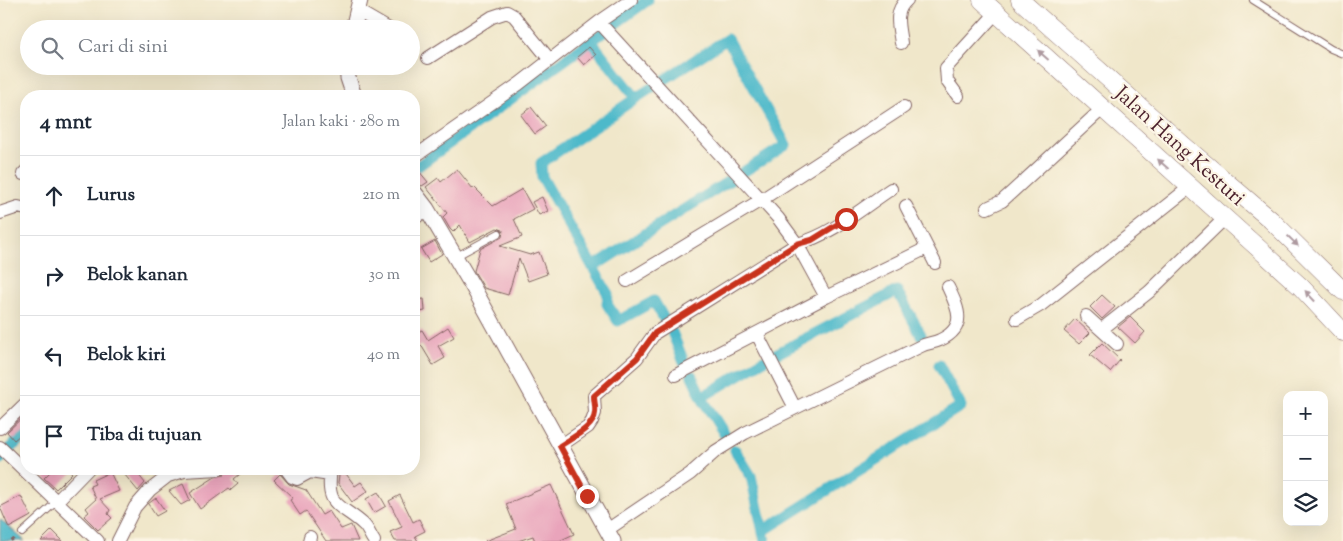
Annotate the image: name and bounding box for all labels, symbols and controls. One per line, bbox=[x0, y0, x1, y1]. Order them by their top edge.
search box bbox=[20, 20, 420, 75]
icon: search bbox=[38, 34, 66, 62]
text: Cari di sini bbox=[78, 34, 168, 61]
one-way arrow bbox=[1037, 49, 1049, 61]
street label: Jalan Hang Kesturi bbox=[1106, 79, 1251, 214]
text: 4 mnt bbox=[40, 108, 92, 138]
text: Jalan kaki · 280 m bbox=[282, 111, 400, 134]
one-way arrow bbox=[1157, 158, 1170, 169]
icon: ahead bbox=[40, 182, 68, 210]
text: Lurus bbox=[87, 182, 135, 209]
text: 210 m bbox=[362, 184, 400, 207]
route start bbox=[835, 208, 858, 231]
one-way arrow bbox=[1287, 235, 1299, 247]
icon: right bbox=[40, 262, 68, 290]
text: Belok kanan bbox=[87, 262, 188, 289]
text: 30 m bbox=[369, 264, 400, 287]
one-way arrow bbox=[1304, 291, 1316, 303]
icon: left bbox=[40, 342, 68, 370]
text: Belok kiri bbox=[87, 342, 166, 369]
text: 40 m bbox=[367, 344, 400, 367]
map controls bbox=[1283, 391, 1328, 526]
button: + bbox=[1283, 391, 1328, 436]
icon: arrive bbox=[40, 422, 68, 450]
text: Tiba di tujuan bbox=[87, 422, 202, 449]
button: − bbox=[1283, 436, 1328, 481]
button: layers bbox=[1283, 481, 1328, 526]
route end bbox=[576, 485, 599, 508]

